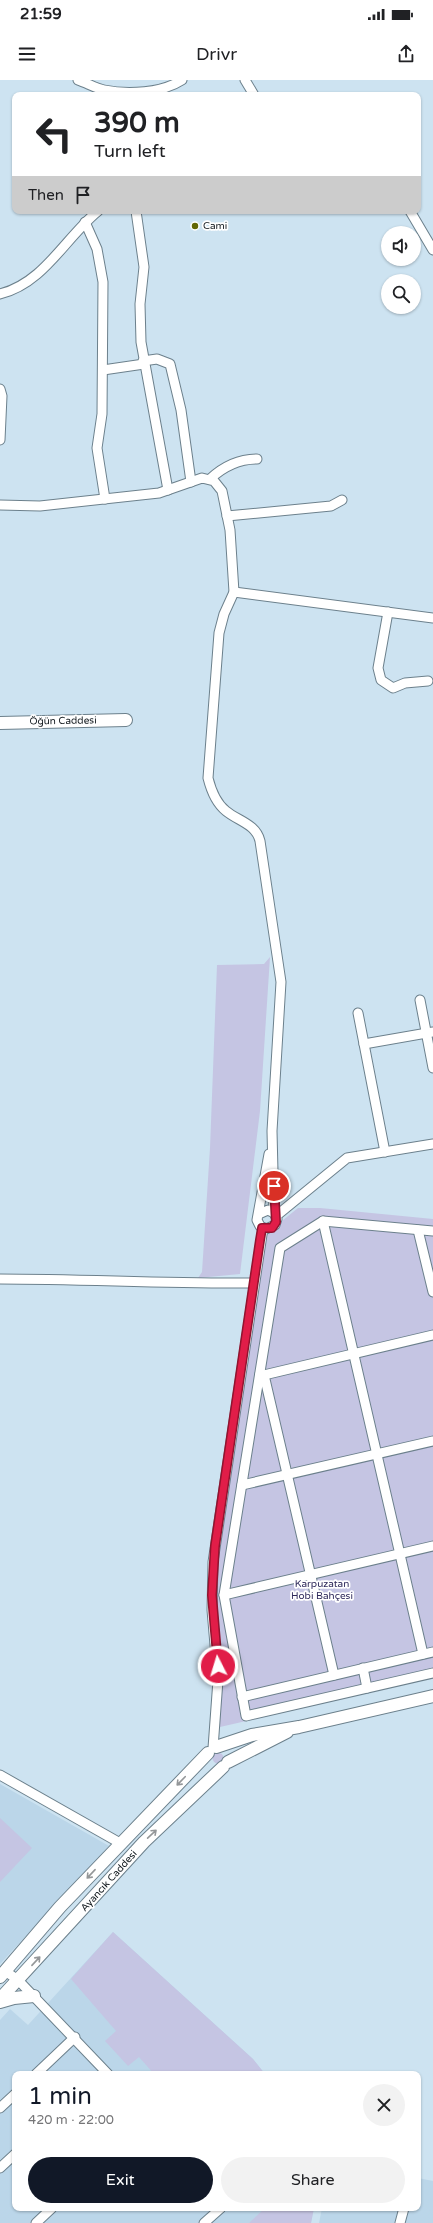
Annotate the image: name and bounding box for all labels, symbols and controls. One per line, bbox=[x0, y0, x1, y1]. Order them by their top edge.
text: 21:59 bbox=[20, 5, 62, 23]
icon: menu bbox=[16, 43, 38, 65]
text: Drivr bbox=[196, 43, 237, 65]
icon: share bbox=[395, 43, 417, 65]
text: 390 m bbox=[94, 106, 180, 140]
icon: left bbox=[28, 108, 80, 160]
text: Turn left bbox=[94, 140, 166, 162]
icon: arrive bbox=[72, 184, 94, 206]
text: Then bbox=[28, 186, 64, 204]
place label: Cami bbox=[203, 220, 227, 232]
marker: Cami bbox=[190, 221, 200, 231]
map controls bbox=[381, 226, 421, 314]
button: sound bbox=[381, 226, 421, 266]
button: search bbox=[381, 274, 421, 314]
street label: Öğün Caddesi bbox=[29, 714, 97, 728]
pin bbox=[257, 1169, 291, 1203]
icon: arrive bbox=[263, 1175, 285, 1197]
park label: Karpuzatan Hobi Bahçesi bbox=[291, 1578, 353, 1602]
position arrow bbox=[197, 1645, 239, 1687]
one-way arrow bbox=[176, 1776, 186, 1786]
one-way arrow bbox=[147, 1829, 157, 1838]
street label: Ayancık Caddesi bbox=[78, 1848, 140, 1914]
one-way arrow bbox=[86, 1869, 95, 1879]
one-way arrow bbox=[32, 1955, 41, 1966]
text: 1 min bbox=[28, 2082, 92, 2111]
button: close bbox=[363, 2084, 405, 2126]
text: 420 m · 22:00 bbox=[28, 2112, 114, 2128]
button: Exit bbox=[28, 2157, 213, 2203]
button: Share bbox=[221, 2157, 405, 2203]

